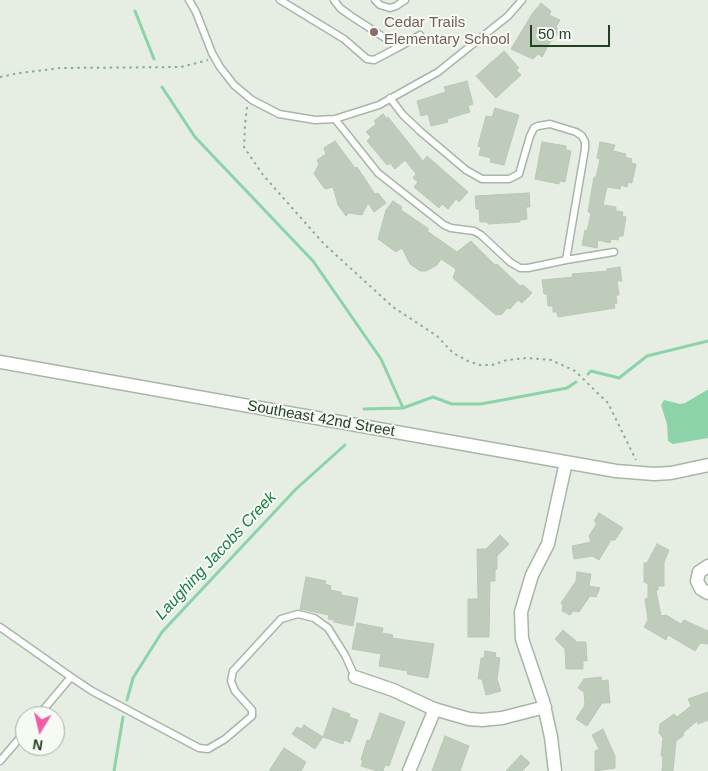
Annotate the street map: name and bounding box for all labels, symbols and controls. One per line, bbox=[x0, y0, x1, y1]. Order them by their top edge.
place label: Cedar Trails Elementary School bbox=[384, 14, 510, 49]
scale bar bbox=[533, 15, 613, 47]
text: 50 m bbox=[538, 25, 571, 42]
marker: Cedar Trails Elementary School bbox=[368, 26, 380, 38]
street label: Southeast 42nd Street bbox=[246, 397, 396, 441]
water label: Laughing Jacobs Creek bbox=[152, 488, 280, 624]
north arrow bbox=[15, 706, 65, 756]
text: N bbox=[32, 736, 44, 754]

